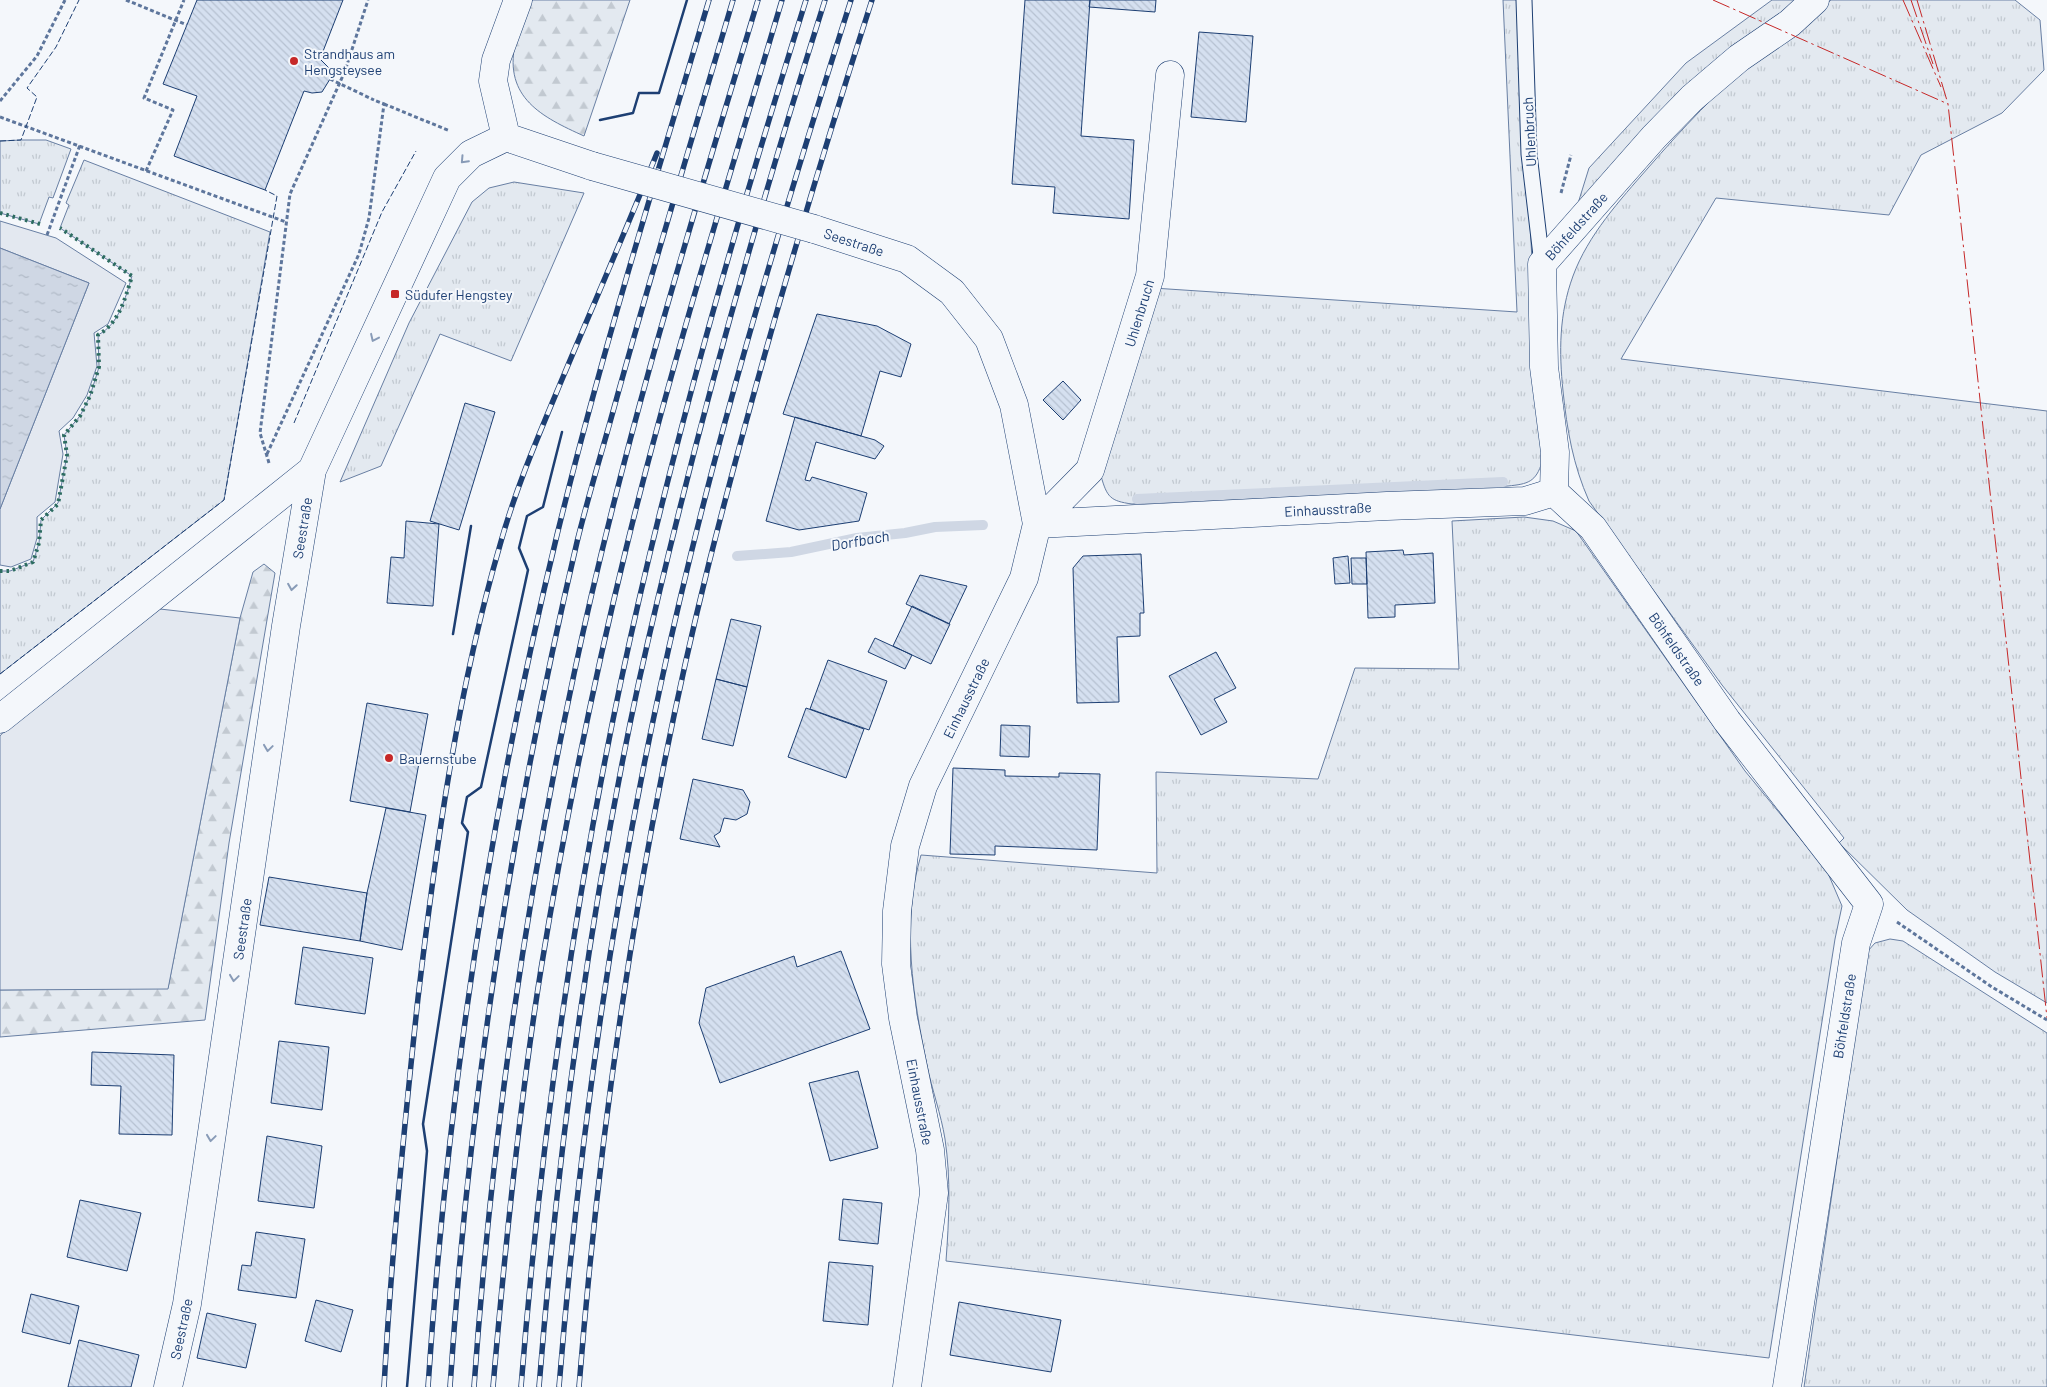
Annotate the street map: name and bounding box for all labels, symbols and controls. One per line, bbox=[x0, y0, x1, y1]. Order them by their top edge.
place label: Strandhaus am Hengsteysee bbox=[304, 45, 395, 78]
marker: Strandhaus am Hengsteysee bbox=[288, 55, 300, 67]
street label: Uhlenbruch bbox=[1519, 97, 1539, 167]
one-way arrow bbox=[461, 155, 470, 164]
street label: Böhfeldstraße bbox=[1541, 188, 1611, 264]
street label: Seestraße bbox=[822, 224, 886, 260]
street label: Uhlenbruch bbox=[1121, 277, 1157, 349]
place label: Südufer Hengstey bbox=[405, 286, 513, 303]
marker: Südufer Hengstey bbox=[389, 288, 401, 300]
one-way arrow bbox=[370, 333, 380, 342]
street label: Seestraße bbox=[289, 496, 315, 560]
street label: Einhausstraße bbox=[1284, 498, 1372, 520]
water label: Dorfbach bbox=[829, 526, 891, 554]
one-way arrow bbox=[288, 582, 298, 591]
street label: Böhfeldstraße bbox=[1645, 609, 1709, 689]
street label: Einhausstraße bbox=[939, 655, 993, 741]
one-way arrow bbox=[263, 744, 274, 752]
place label: Bauernstube bbox=[399, 750, 477, 767]
marker: Bauernstube bbox=[383, 752, 395, 764]
street label: Seestraße bbox=[229, 897, 255, 961]
street label: Böhfeldstraße bbox=[1829, 972, 1859, 1060]
one-way arrow bbox=[230, 973, 240, 982]
street label: Einhausstraße bbox=[903, 1057, 937, 1147]
one-way arrow bbox=[206, 1135, 217, 1143]
street label: Seestraße bbox=[166, 1297, 196, 1361]

